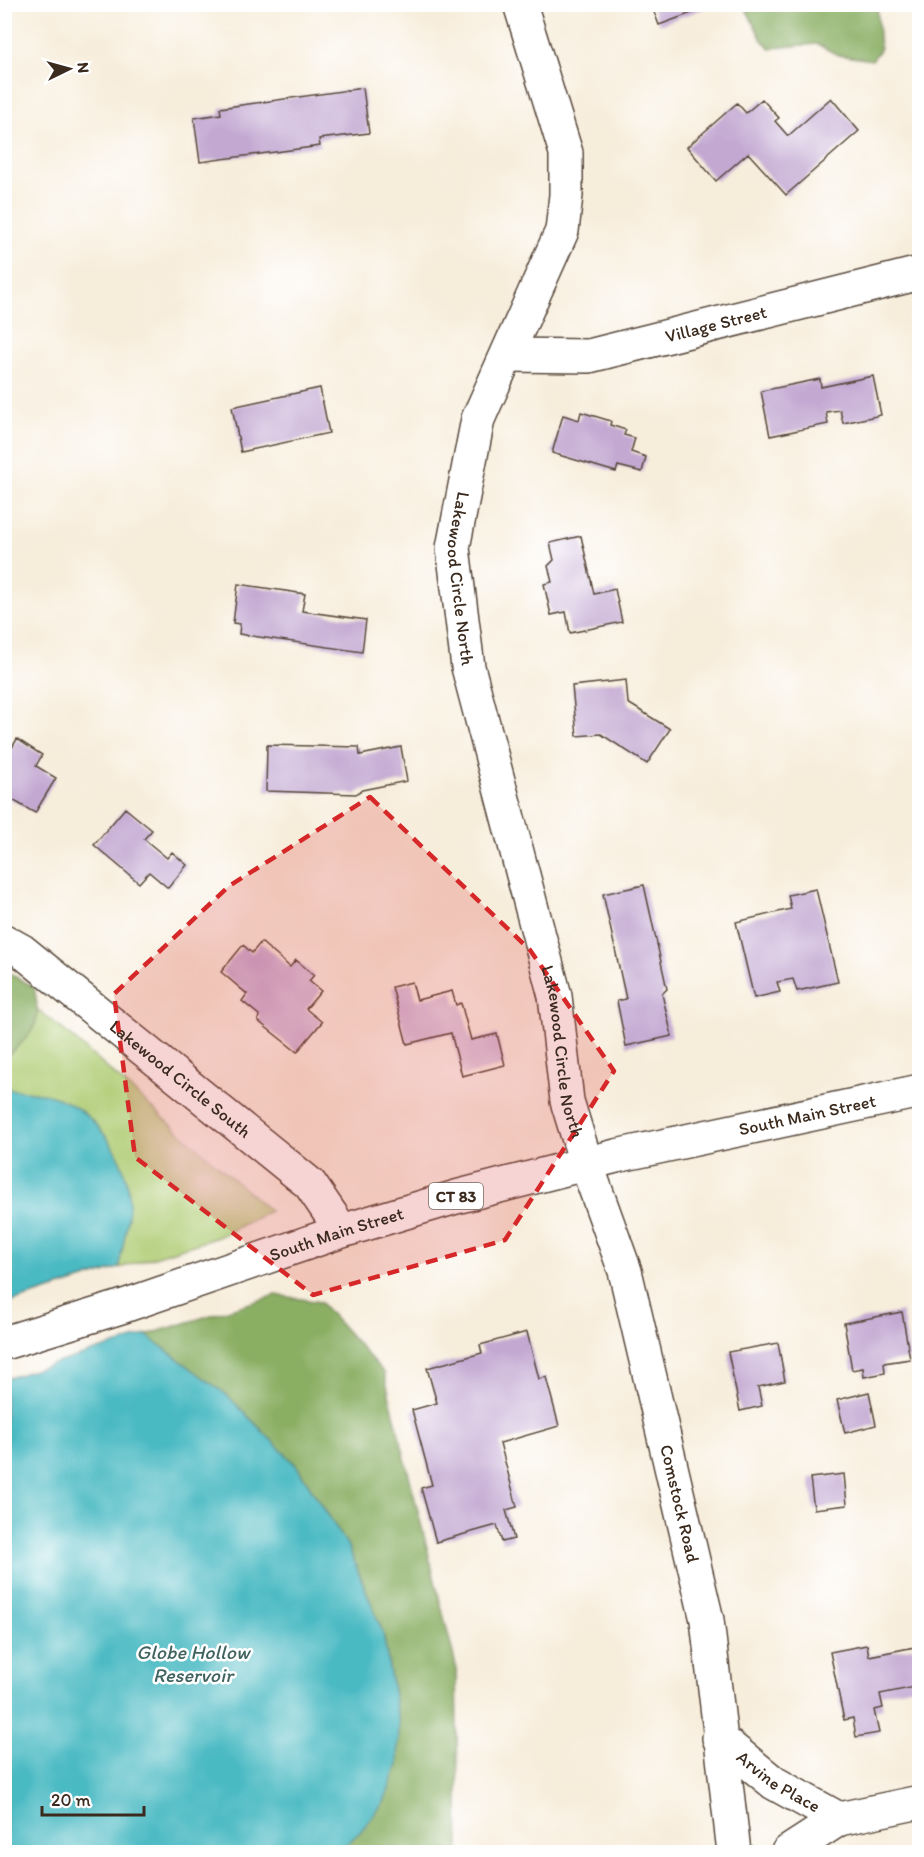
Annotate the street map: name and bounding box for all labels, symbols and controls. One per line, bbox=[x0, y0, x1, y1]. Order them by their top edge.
north arrow bbox=[39, 39, 99, 99]
text: N bbox=[74, 62, 93, 74]
street label: Village Street bbox=[663, 301, 769, 347]
street label: Lakewood Circle North bbox=[442, 490, 479, 667]
street label: Lakewood Circle North bbox=[536, 963, 589, 1141]
street label: Lakewood Circle South bbox=[105, 1015, 255, 1143]
street label: South Main Street bbox=[737, 1090, 878, 1140]
road number: CT 83 bbox=[429, 1183, 483, 1209]
street label: South Main Street bbox=[267, 1202, 406, 1266]
street label: Comstock Road bbox=[655, 1442, 704, 1565]
water label: Globe Hollow Reservoir bbox=[136, 1640, 252, 1687]
street label: Arvine Place bbox=[732, 1746, 824, 1817]
scale bar bbox=[42, 1779, 144, 1817]
text: 20 m bbox=[51, 1789, 91, 1811]

